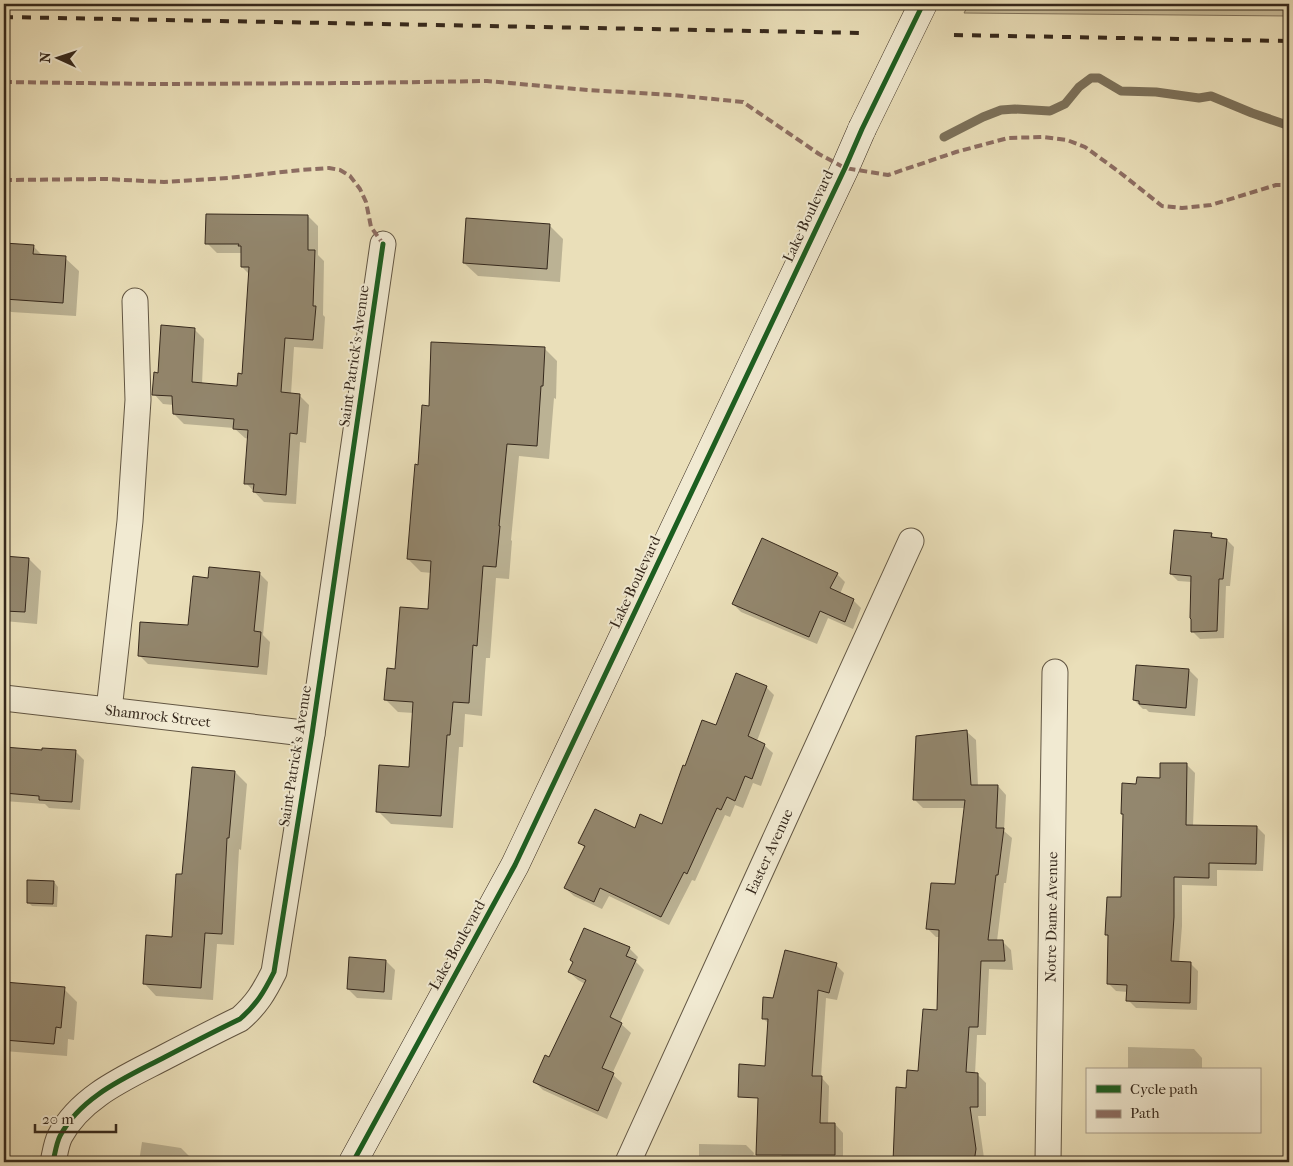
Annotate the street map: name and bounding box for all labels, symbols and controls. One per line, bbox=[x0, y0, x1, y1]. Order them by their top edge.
north arrow bbox=[32, 32, 82, 82]
text: N bbox=[37, 51, 54, 63]
street label: Lake Boulevard bbox=[779, 166, 838, 265]
street label: Saint Patrick's Avenue bbox=[335, 283, 373, 428]
street label: Lake Boulevard bbox=[606, 532, 665, 631]
street label: Saint Patrick's Avenue bbox=[275, 684, 315, 828]
street label: Shamrock Street bbox=[104, 701, 213, 731]
street label: Easter Avenue bbox=[742, 805, 797, 898]
street label: Notre Dame Avenue bbox=[1042, 851, 1061, 983]
street label: Lake Boulevard bbox=[425, 896, 489, 993]
legend bbox=[1086, 1068, 1260, 1134]
text: Cycle path bbox=[1130, 1080, 1198, 1098]
scale bar bbox=[35, 1101, 116, 1133]
text: Path bbox=[1130, 1104, 1160, 1122]
text: 20 m bbox=[42, 1110, 74, 1128]

